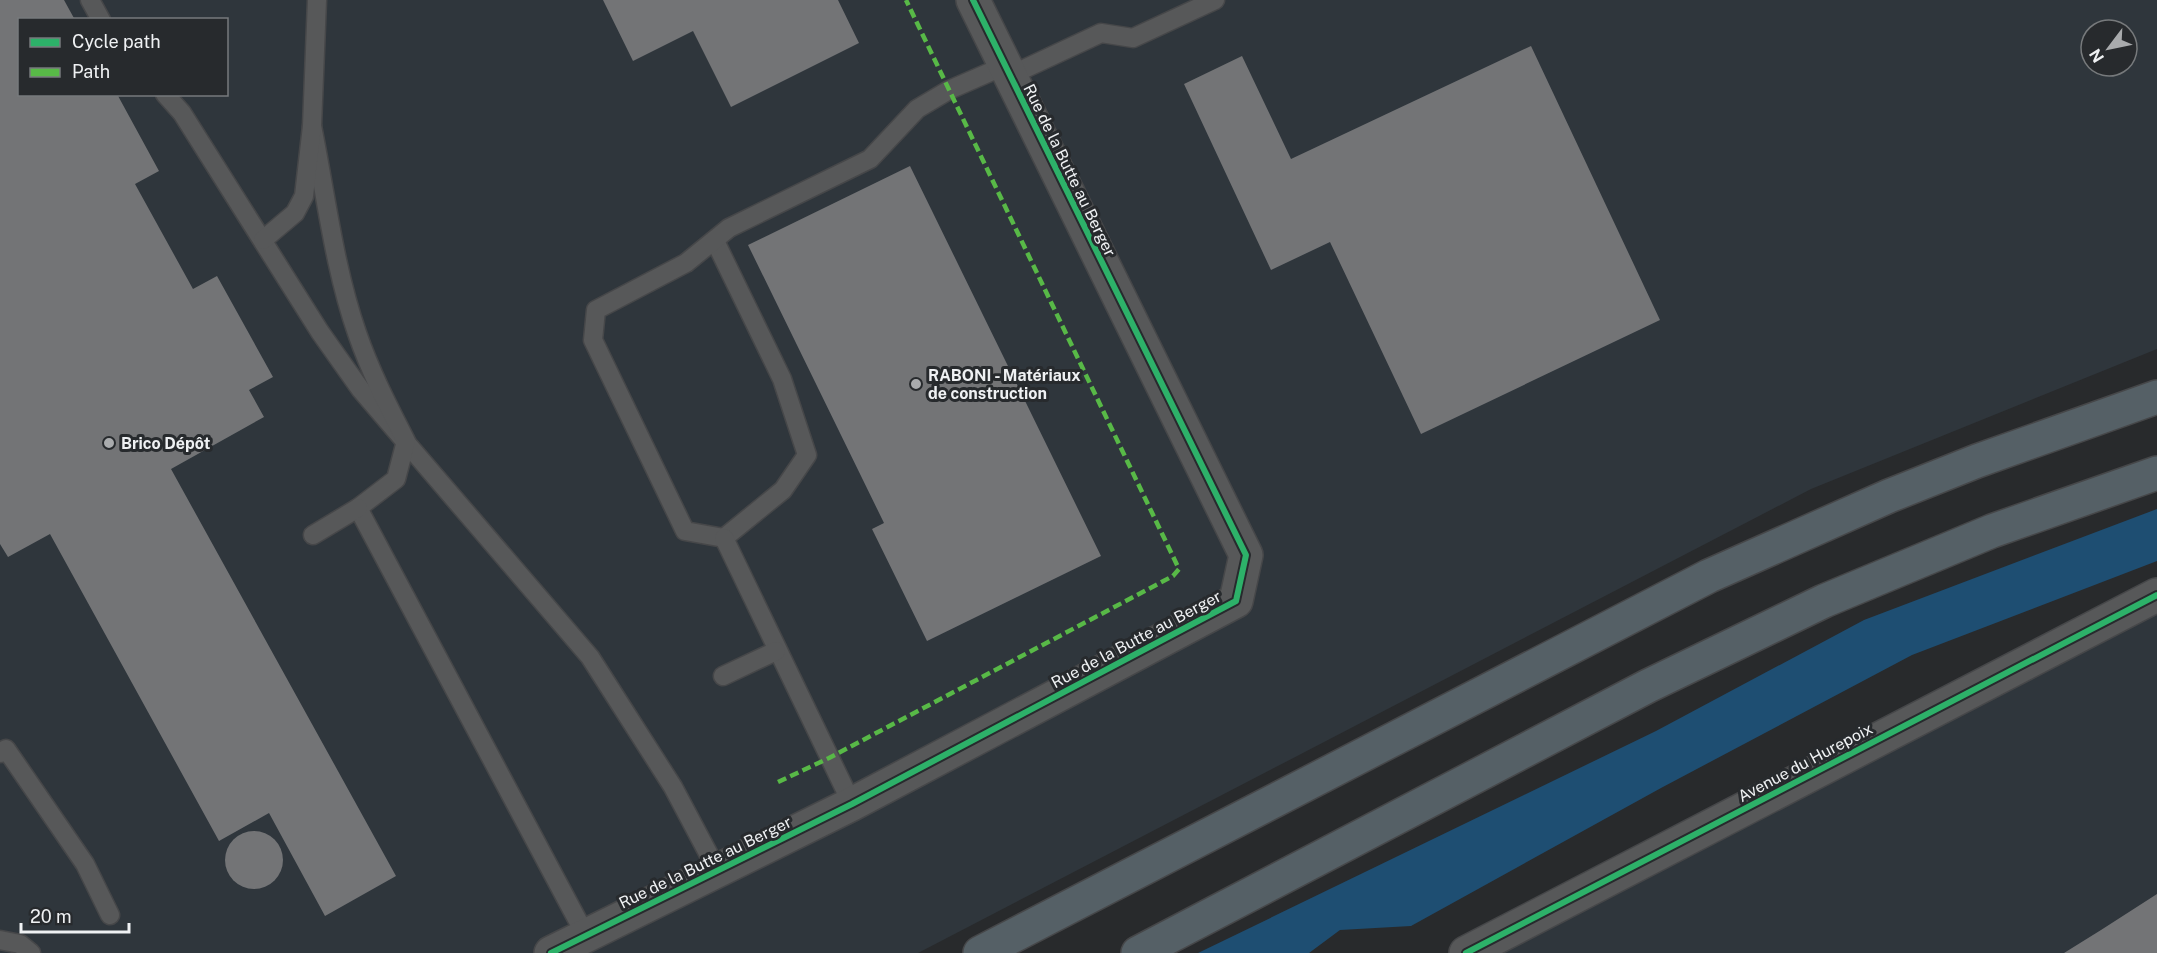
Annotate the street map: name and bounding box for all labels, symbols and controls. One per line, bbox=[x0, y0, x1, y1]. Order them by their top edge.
legend bbox=[18, 18, 228, 96]
north arrow bbox=[2079, 18, 2139, 78]
text: Cycle path bbox=[72, 31, 161, 52]
text: N bbox=[2085, 45, 2108, 66]
text: Path bbox=[72, 61, 110, 82]
street label: Rue de la Butte au Berger bbox=[1019, 81, 1120, 260]
place label: RABONI - Matériaux de construction bbox=[928, 366, 1081, 403]
marker: RABONI - Matériaux de construction bbox=[909, 377, 923, 391]
place label: Brico Dépôt bbox=[121, 434, 211, 453]
marker: Brico Dépôt bbox=[102, 436, 116, 450]
street label: Rue de la Butte au Berger bbox=[1048, 587, 1224, 692]
street label: Avenue du Hurepoix bbox=[1735, 719, 1876, 806]
street label: Rue de la Butte au Berger bbox=[616, 812, 795, 913]
scale bar bbox=[21, 896, 129, 934]
text: 20 m bbox=[30, 906, 72, 927]

